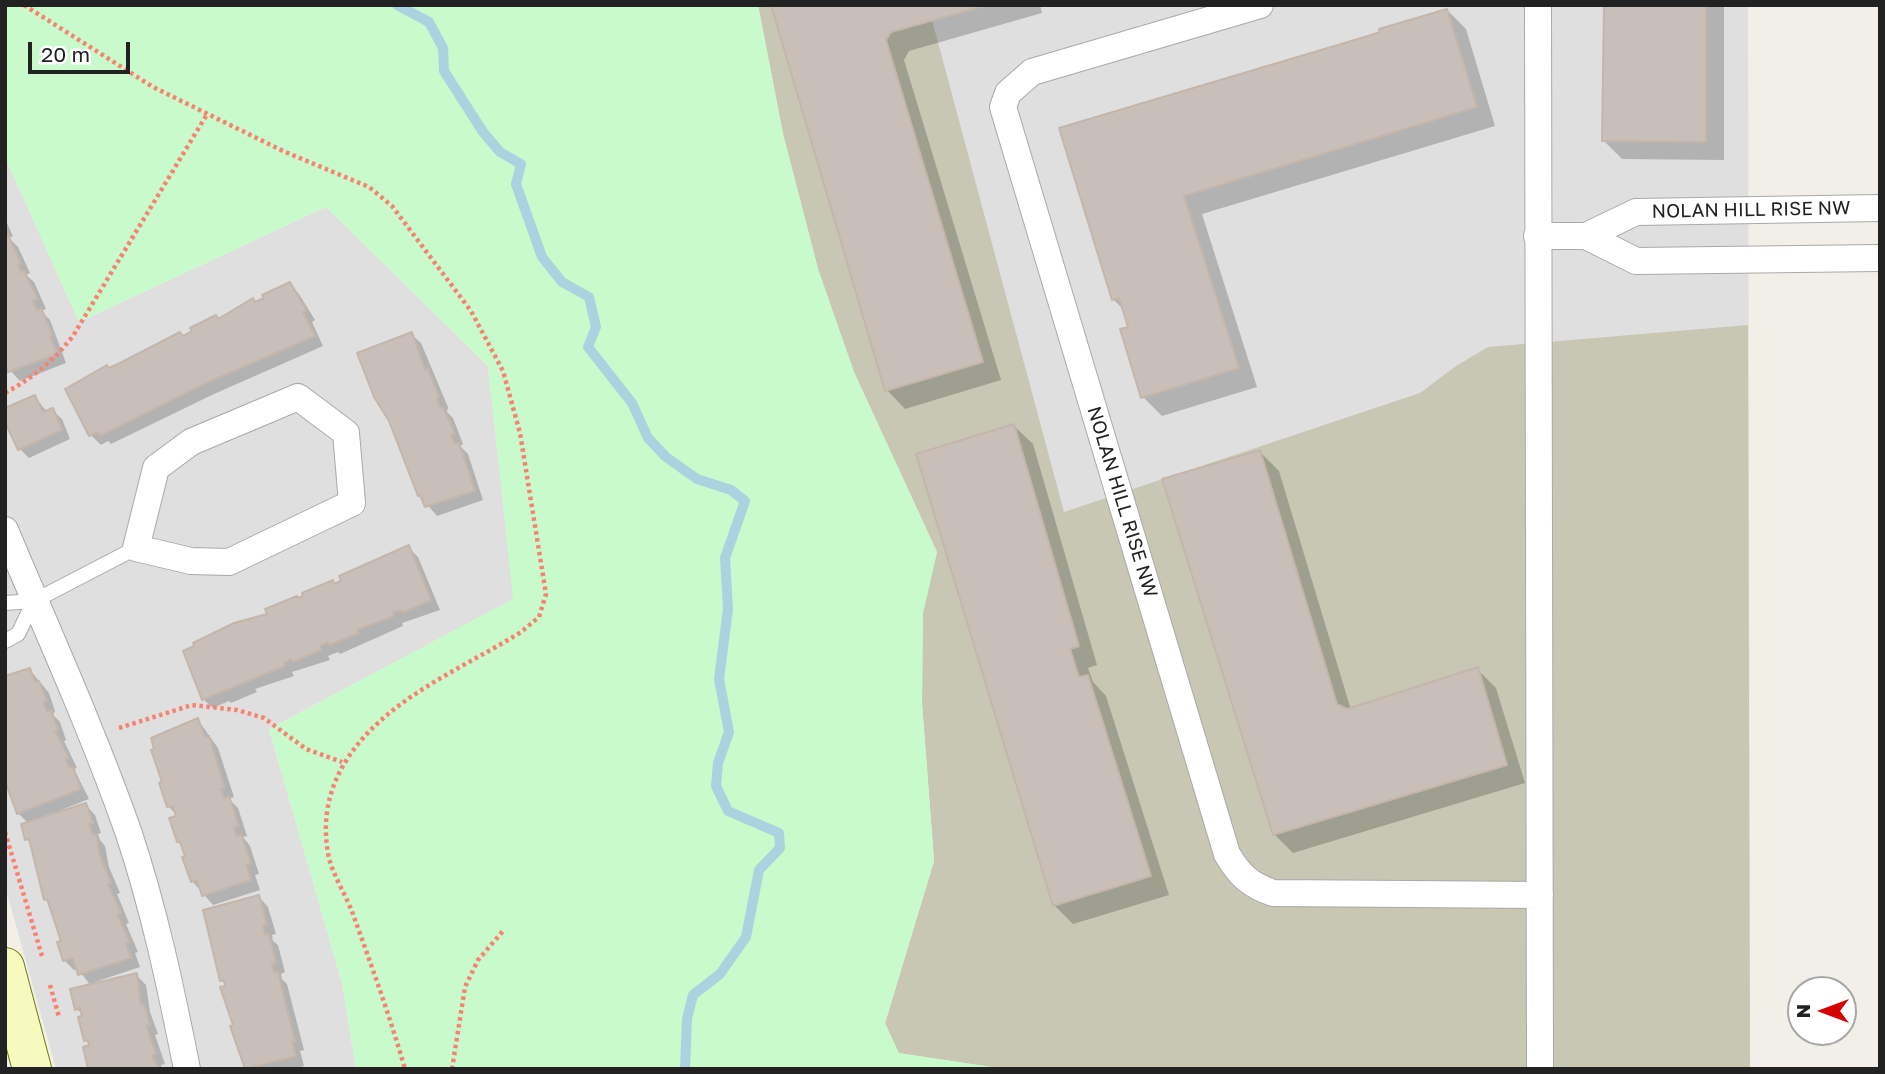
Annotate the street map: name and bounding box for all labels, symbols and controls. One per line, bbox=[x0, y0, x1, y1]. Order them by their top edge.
scale bar bbox=[32, 28, 133, 72]
text: 20 m bbox=[41, 41, 90, 67]
street label: NOLAN HILL RISE NW bbox=[1651, 197, 1851, 223]
street label: NOLAN HILL RISE NW bbox=[1082, 404, 1162, 600]
north arrow bbox=[1787, 976, 1857, 1046]
text: N bbox=[1791, 1004, 1814, 1018]

